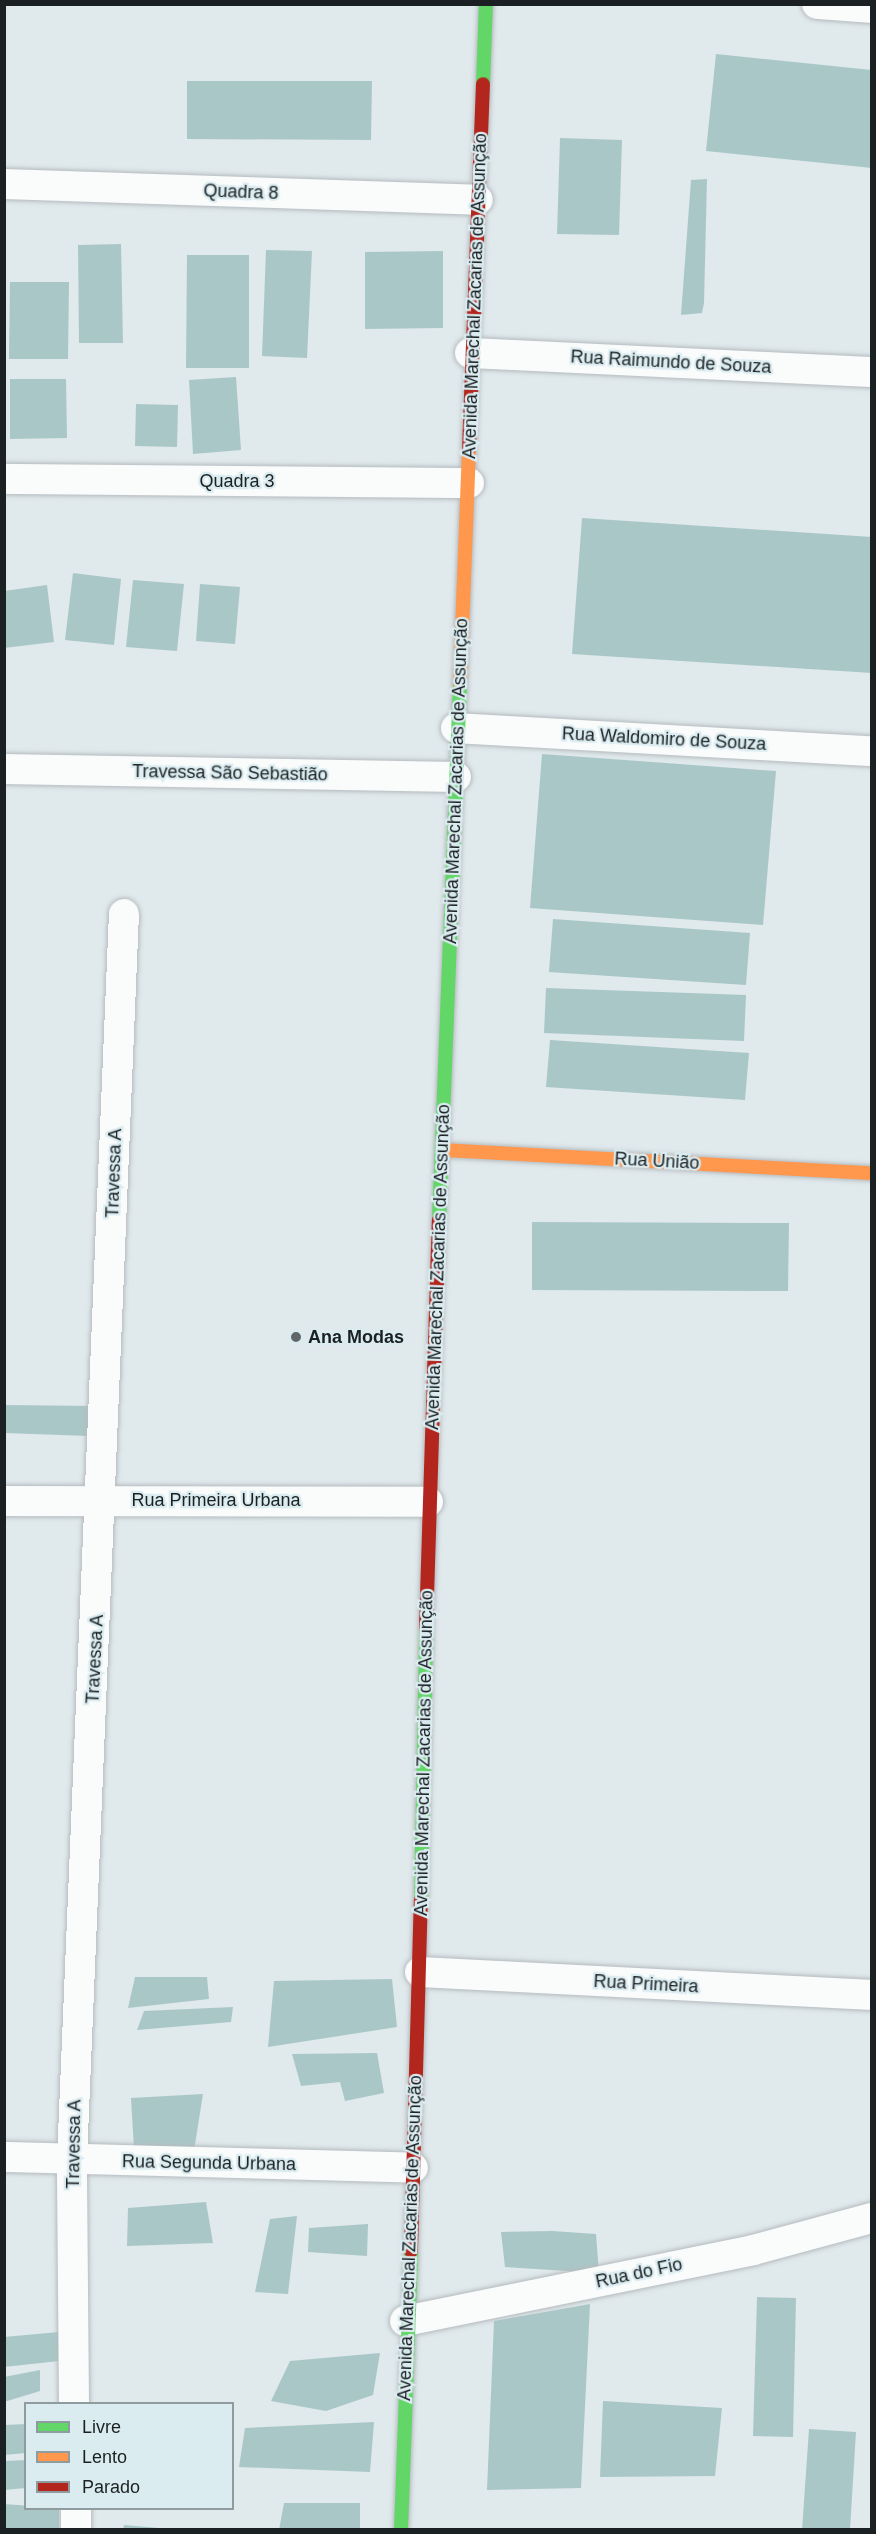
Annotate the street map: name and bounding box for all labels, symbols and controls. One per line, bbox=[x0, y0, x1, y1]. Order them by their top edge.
street label: Avenida Marechal Zacarias de Assunção bbox=[459, 132, 491, 460]
street label: Quadra 8 bbox=[203, 180, 279, 204]
street label: Rua Raimundo de Souza bbox=[570, 346, 772, 378]
street label: Quadra 3 bbox=[199, 470, 275, 492]
street label: Avenida Marechal Zacarias de Assunção bbox=[440, 617, 472, 945]
street label: Rua Waldomiro de Souza bbox=[561, 723, 767, 755]
street label: Travessa São Sebastião bbox=[132, 760, 328, 786]
street label: Avenida Marechal Zacarias de Assunção bbox=[422, 1103, 454, 1431]
street label: Travessa A bbox=[102, 1127, 126, 1219]
street label: Rua União bbox=[614, 1148, 700, 1174]
place label: Ana Modas bbox=[308, 1326, 404, 1348]
marker: Ana Modas bbox=[289, 1330, 303, 1344]
street label: Rua Primeira Urbana bbox=[131, 1489, 301, 1511]
street label: Avenida Marechal Zacarias de Assunção bbox=[410, 1589, 438, 1917]
street label: Travessa A bbox=[82, 1613, 108, 1705]
street label: Rua Primeira bbox=[593, 1970, 699, 1998]
street label: Avenida Marechal Zacarias de Assunção bbox=[394, 2074, 426, 2402]
street label: Travessa A bbox=[62, 2099, 86, 2189]
street label: Rua Segunda Urbana bbox=[122, 2151, 296, 2175]
street label: Rua do Fio bbox=[594, 2253, 684, 2293]
legend bbox=[24, 2402, 234, 2510]
text: Livre bbox=[82, 2417, 121, 2437]
text: Lento bbox=[82, 2447, 127, 2467]
text: Parado bbox=[82, 2477, 140, 2497]

